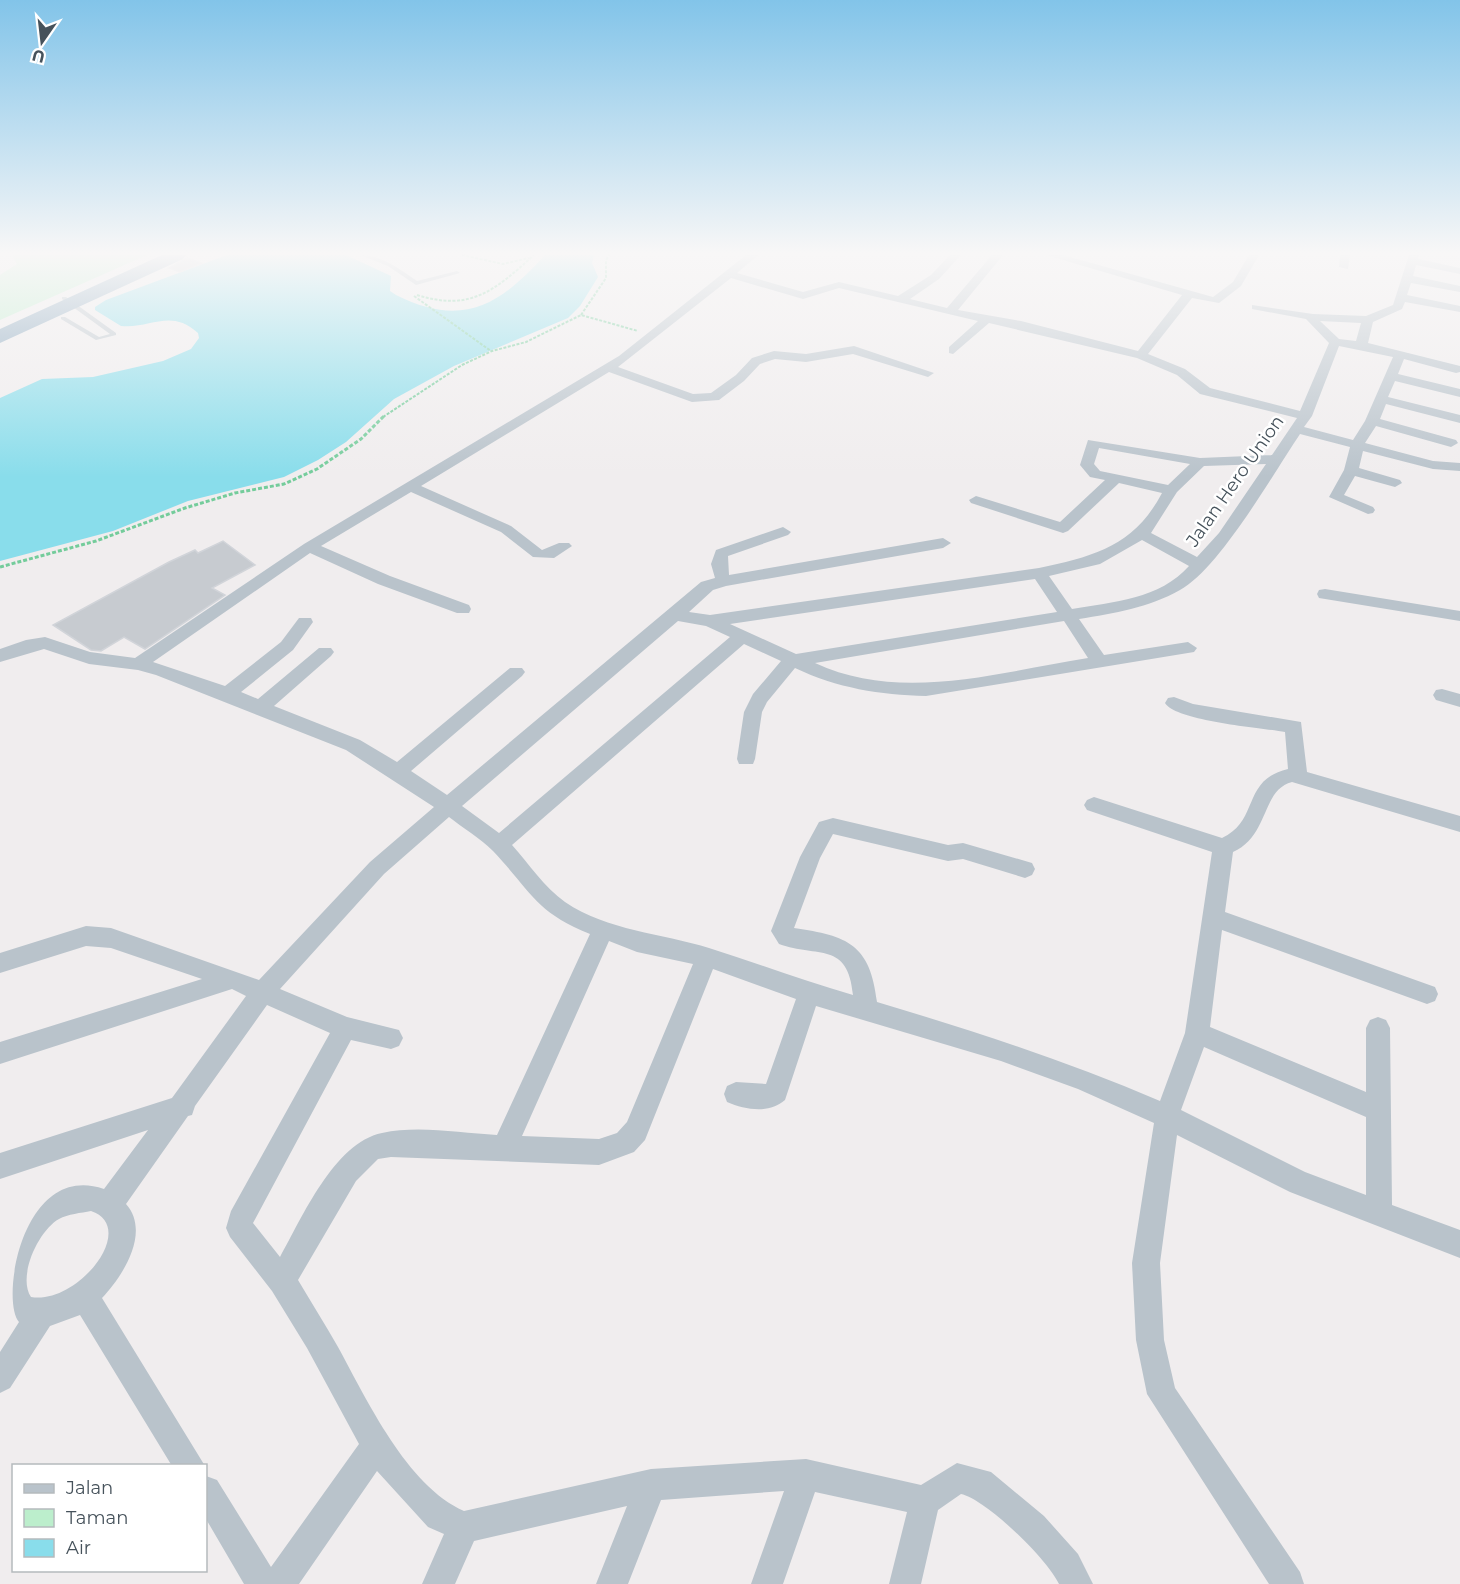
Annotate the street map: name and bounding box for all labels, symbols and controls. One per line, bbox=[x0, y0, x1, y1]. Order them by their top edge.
north arrow bbox=[12, 12, 72, 72]
text: U bbox=[30, 45, 47, 67]
street label: Jalan Hero Union bbox=[1181, 411, 1289, 552]
legend bbox=[12, 1464, 207, 1572]
text: Jalan bbox=[65, 1477, 113, 1499]
text: Taman bbox=[66, 1507, 128, 1529]
text: Air bbox=[66, 1537, 91, 1559]

